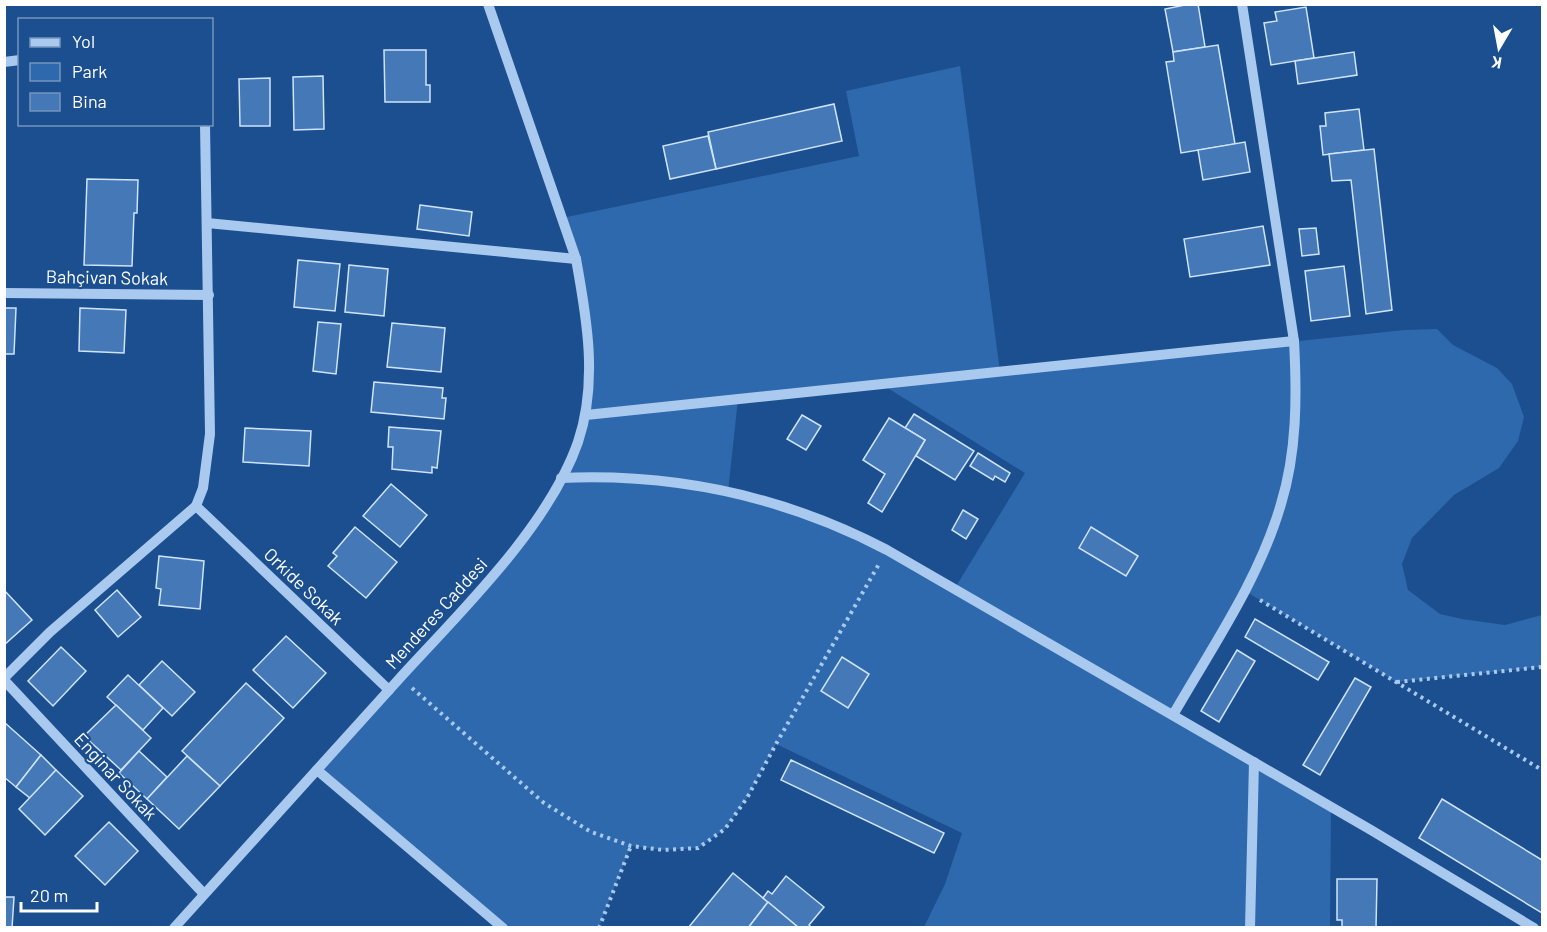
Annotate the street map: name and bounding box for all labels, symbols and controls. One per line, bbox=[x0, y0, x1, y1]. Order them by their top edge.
legend bbox=[18, 18, 213, 126]
north arrow bbox=[1469, 18, 1529, 78]
text: Yol bbox=[72, 30, 95, 52]
text: K bbox=[1490, 53, 1503, 73]
text: Park bbox=[72, 60, 107, 82]
text: Bina bbox=[72, 90, 107, 112]
street label: Bahçivan Sokak bbox=[46, 265, 168, 289]
street label: Orkide Sokak bbox=[260, 543, 348, 629]
street label: Menderes Caddesi bbox=[380, 553, 492, 673]
street label: Enginar Sokak bbox=[70, 728, 162, 824]
scale bar bbox=[21, 875, 98, 913]
text: 20 m bbox=[30, 884, 68, 906]

